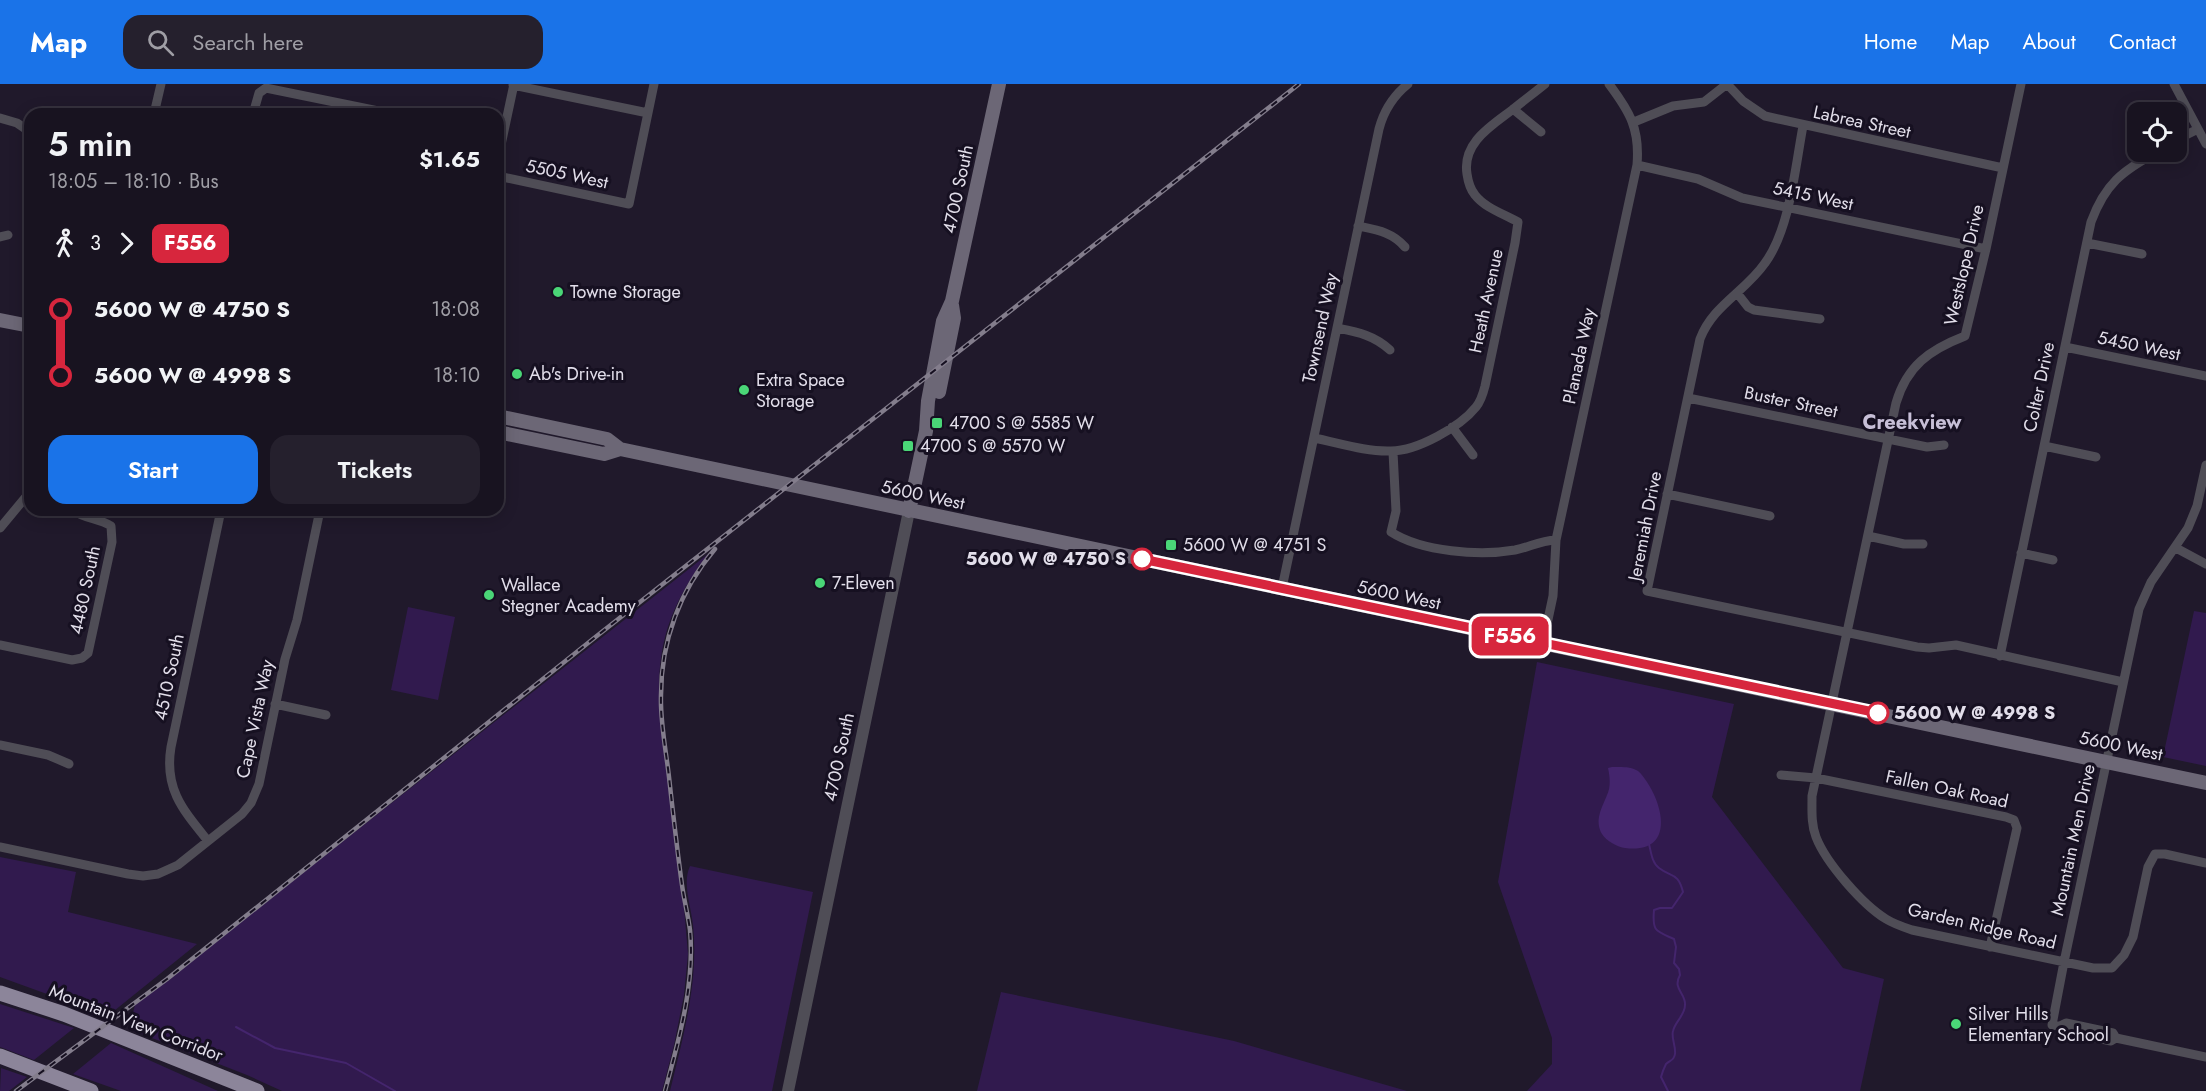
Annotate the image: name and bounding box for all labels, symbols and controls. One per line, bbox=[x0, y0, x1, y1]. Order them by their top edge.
search box bbox=[123, 15, 543, 69]
text: Map bbox=[30, 22, 87, 63]
icon: search bbox=[144, 26, 177, 59]
text: Search here bbox=[192, 26, 304, 58]
text: Home bbox=[1864, 27, 1917, 57]
text: Map bbox=[1950, 27, 1990, 57]
text: About bbox=[2023, 27, 2076, 57]
text: Contact bbox=[2109, 27, 2176, 57]
street label: Labrea Street bbox=[1811, 99, 1914, 145]
map controls bbox=[2127, 102, 2187, 162]
button: locate bbox=[2127, 102, 2187, 162]
text: 5 min bbox=[48, 121, 132, 168]
street label: 4700 South bbox=[936, 142, 980, 236]
text: $1.65 bbox=[419, 143, 480, 175]
street label: 5505 West bbox=[523, 153, 611, 196]
text: 18:05 – 18:10 · Bus bbox=[48, 167, 219, 196]
street label: 5415 West bbox=[1770, 175, 1856, 217]
street label: Westslope Drive bbox=[1937, 202, 1991, 328]
icon: walk bbox=[48, 227, 81, 260]
icon: forward bbox=[110, 227, 143, 260]
text: F556 bbox=[164, 228, 217, 258]
text: 3 bbox=[90, 229, 101, 258]
street label: Heath Avenue bbox=[1462, 246, 1510, 356]
street label: Townsend Way bbox=[1296, 270, 1344, 385]
place label: Towne Storage bbox=[570, 279, 681, 305]
marker: Towne Storage bbox=[551, 285, 565, 299]
text: 5600 W @ 4750 S bbox=[94, 293, 290, 325]
text: 18:08 bbox=[431, 295, 480, 324]
street label: Planada Way bbox=[1556, 305, 1602, 406]
street label: 5450 West bbox=[2095, 325, 2184, 368]
street label: Colter Drive bbox=[2017, 340, 2061, 434]
text: 5600 W @ 4998 S bbox=[94, 359, 291, 391]
text: 18:10 bbox=[433, 361, 480, 390]
place label: Ab's Drive-in bbox=[529, 361, 625, 387]
marker: Ab's Drive-in bbox=[510, 367, 524, 381]
place label: Extra Space Storage bbox=[756, 367, 845, 414]
street label: Buster Street bbox=[1742, 379, 1841, 425]
marker: Extra Space Storage bbox=[737, 383, 751, 397]
district label: Creekview bbox=[1862, 408, 1962, 437]
place label: 4700 S @ 5585 W bbox=[949, 410, 1094, 436]
marker: 4700 S @ 5585 W bbox=[930, 416, 944, 430]
place label: 4700 S @ 5570 W bbox=[920, 433, 1065, 459]
button: Start bbox=[48, 435, 258, 504]
button: Tickets bbox=[270, 435, 480, 504]
marker: 4700 S @ 5570 W bbox=[901, 439, 915, 453]
street label: Jeremiah Drive bbox=[1621, 469, 1668, 585]
street label: 5600 West bbox=[879, 473, 968, 517]
place label: 5600 W @ 4751 S bbox=[1183, 532, 1327, 558]
marker: 5600 W @ 4751 S bbox=[1164, 538, 1178, 552]
street label: 4480 South bbox=[63, 543, 107, 637]
place label: 5600 W @ 4750 S bbox=[966, 546, 1126, 572]
marker: 5600 W @ 4750 S bbox=[1131, 548, 1153, 570]
place label: 7-Eleven bbox=[832, 570, 895, 596]
place label: Wallace Stegner Academy bbox=[501, 572, 636, 619]
street label: 5600 West bbox=[1355, 573, 1444, 617]
marker: 7-Eleven bbox=[813, 576, 827, 590]
marker: Wallace Stegner Academy bbox=[482, 588, 496, 602]
line badge: F556 bbox=[1468, 616, 1552, 656]
text: F556 bbox=[1484, 621, 1536, 651]
street label: 4510 South bbox=[147, 631, 191, 723]
street label: Cape Vista Way bbox=[230, 657, 280, 781]
place label: 5600 W @ 4998 S bbox=[1894, 700, 2055, 726]
marker: 5600 W @ 4998 S bbox=[1867, 702, 1889, 724]
street label: 4700 South bbox=[817, 710, 861, 804]
street label: 5600 West bbox=[2077, 724, 2166, 768]
street label: Mountain Men Drive bbox=[2044, 762, 2102, 918]
street label: Fallen Oak Road bbox=[1883, 763, 2011, 815]
street label: Garden Ridge Road bbox=[1905, 896, 2059, 956]
street label: Mountain View Corridor bbox=[45, 978, 228, 1068]
place label: Silver Hills Elementary School bbox=[1968, 1001, 2109, 1048]
marker: Silver Hills Elementary School bbox=[1949, 1017, 1963, 1031]

